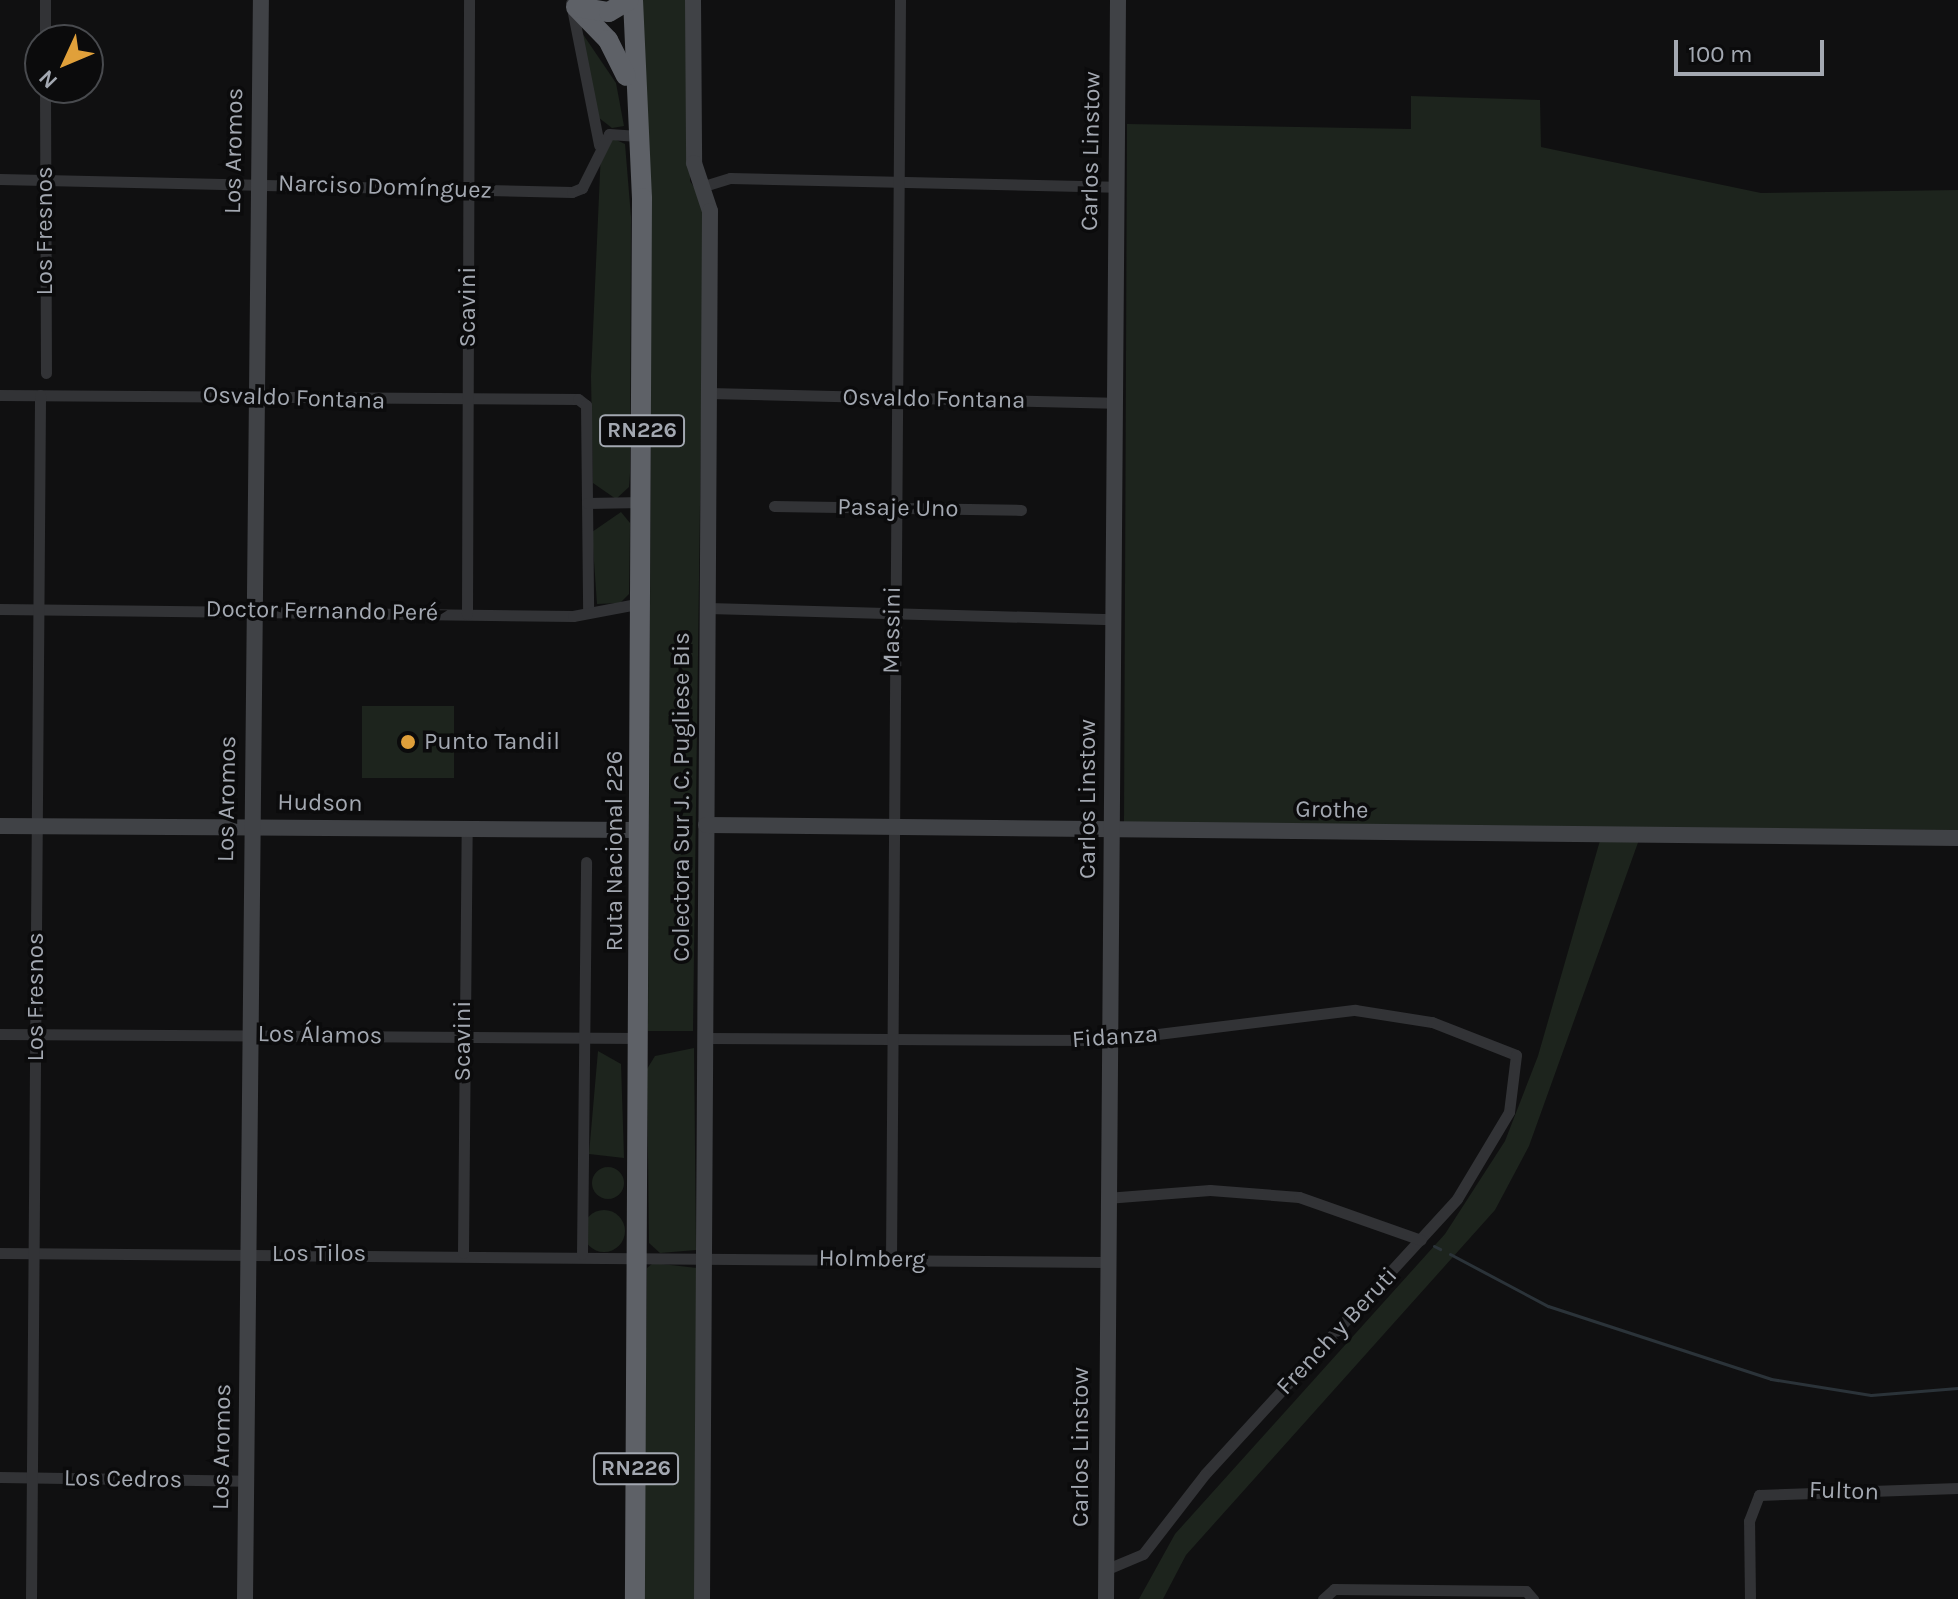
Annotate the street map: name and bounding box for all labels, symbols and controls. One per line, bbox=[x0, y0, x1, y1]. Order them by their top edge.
north arrow bbox=[24, 24, 104, 104]
scale bar bbox=[1678, 24, 1828, 74]
text: 100 m bbox=[1688, 40, 1753, 68]
text: N bbox=[33, 65, 63, 94]
street label: Carlos Linstow bbox=[1075, 71, 1107, 231]
street label: Los Aromos bbox=[218, 88, 250, 214]
street label: Los Fresnos bbox=[31, 166, 59, 296]
street label: Narciso Domínguez bbox=[278, 169, 492, 205]
street label: Scavini bbox=[454, 267, 482, 347]
street label: Osvaldo Fontana bbox=[202, 380, 386, 416]
street label: Osvaldo Fontana bbox=[842, 383, 1026, 415]
road number: RN226 bbox=[598, 413, 686, 449]
street label: Pasaje Uno bbox=[837, 493, 959, 523]
street label: Massini bbox=[877, 586, 907, 674]
street label: Doctor Fernando Peré bbox=[205, 595, 439, 627]
street label: Colectora Sur J. C. Pugliese Bis bbox=[668, 632, 696, 962]
street label: Carlos Linstow bbox=[1074, 719, 1102, 879]
place label: Punto Tandil bbox=[424, 728, 560, 756]
marker: Punto Tandil bbox=[399, 733, 417, 751]
street label: Los Aromos bbox=[211, 736, 243, 862]
street label: Ruta Nacional 226 bbox=[601, 750, 629, 952]
street label: Hudson bbox=[277, 788, 363, 818]
street label: Grothe bbox=[1295, 795, 1369, 825]
street label: Los Fresnos bbox=[22, 932, 50, 1062]
street label: Scavini bbox=[449, 1001, 477, 1081]
street label: Los Álamos bbox=[257, 1020, 383, 1050]
street label: Fidanza bbox=[1071, 1020, 1159, 1054]
street label: Los Tilos bbox=[272, 1240, 366, 1268]
street label: Holmberg bbox=[818, 1244, 926, 1274]
street label: French y Beruti bbox=[1271, 1261, 1403, 1401]
street label: Carlos Linstow bbox=[1067, 1367, 1095, 1527]
street label: Los Aromos bbox=[206, 1384, 238, 1510]
road number: RN226 bbox=[592, 1451, 680, 1487]
street label: Los Cedros bbox=[64, 1464, 182, 1494]
street label: Fulton bbox=[1809, 1475, 1879, 1507]

